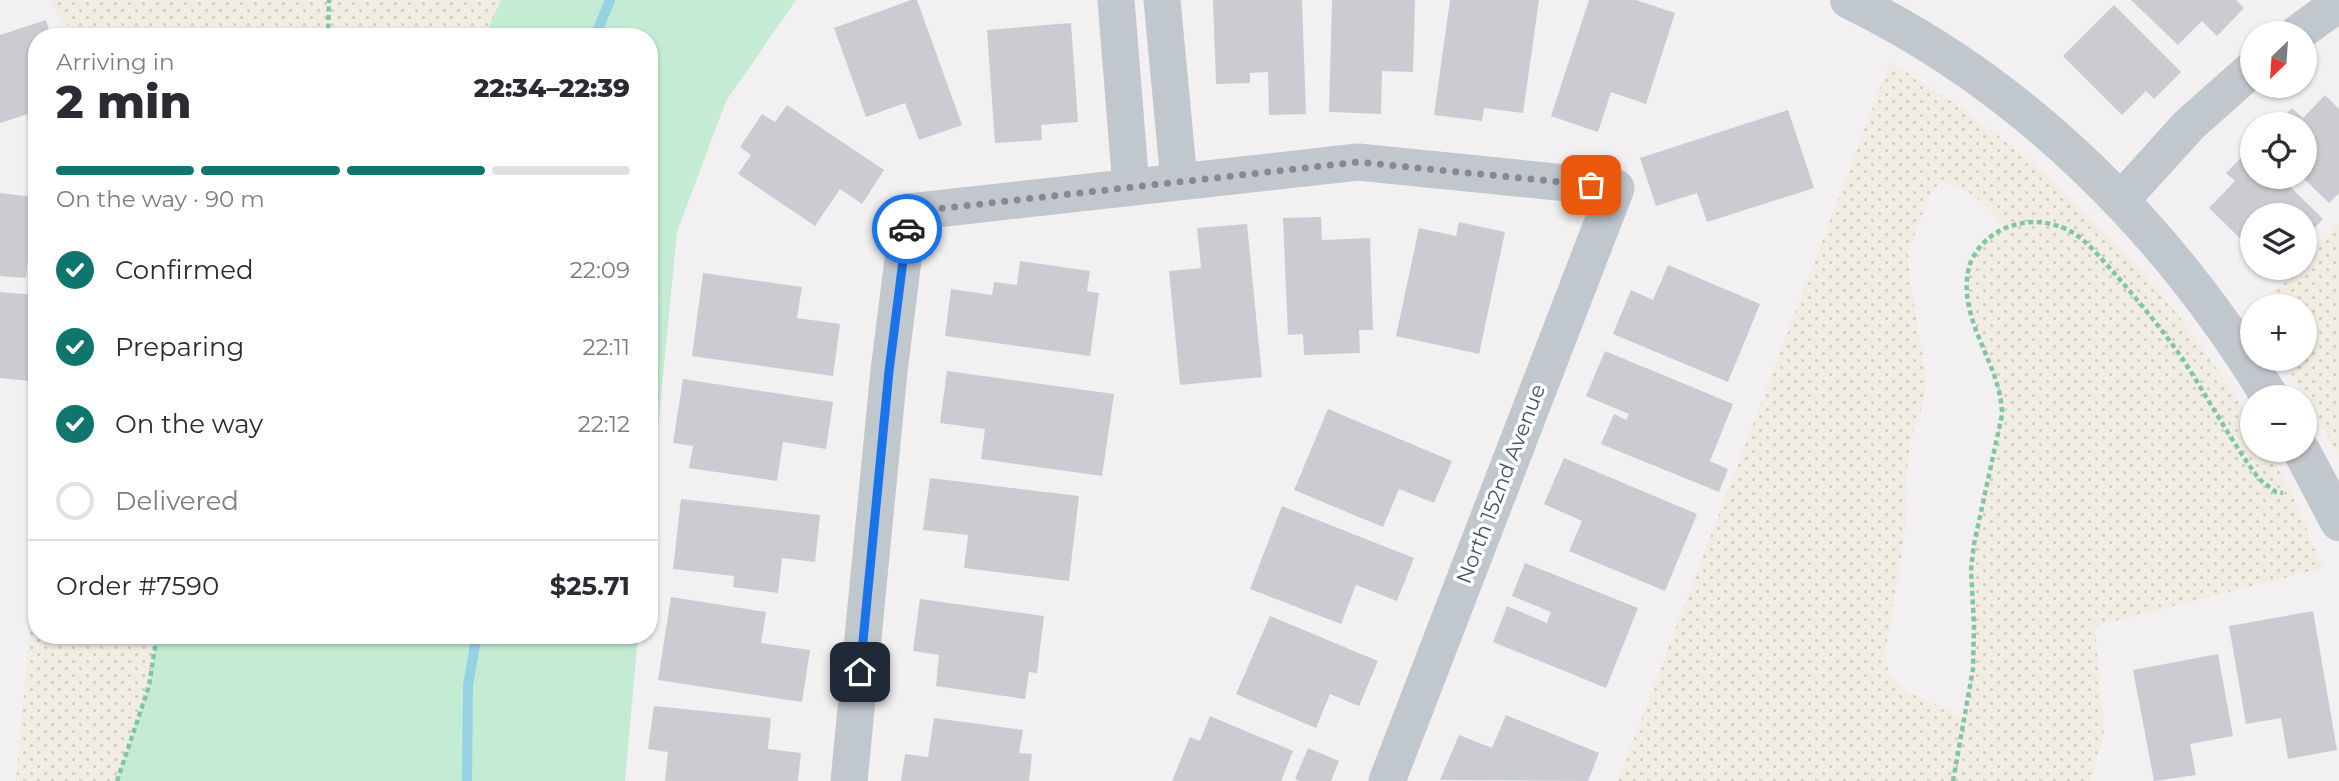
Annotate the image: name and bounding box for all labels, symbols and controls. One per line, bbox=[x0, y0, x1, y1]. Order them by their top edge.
north arrow bbox=[2240, 21, 2317, 98]
map controls bbox=[2240, 21, 2317, 462]
text: Arriving in bbox=[56, 48, 175, 76]
text: 22:34–22:39 bbox=[474, 72, 630, 104]
text: 2 min bbox=[56, 73, 191, 130]
button: locate bbox=[2240, 112, 2317, 189]
pin bbox=[1561, 155, 1621, 215]
icon: bag bbox=[1572, 166, 1610, 204]
text: On the way · 90 m bbox=[56, 185, 265, 213]
courier bbox=[872, 194, 942, 264]
button: layers bbox=[2240, 203, 2317, 280]
icon: car bbox=[888, 210, 926, 248]
icon: check bbox=[56, 251, 94, 289]
text: Confirmed bbox=[115, 254, 254, 286]
text: 22:09 bbox=[570, 256, 630, 284]
button: + bbox=[2240, 294, 2317, 371]
icon: check bbox=[56, 328, 94, 366]
text: Preparing bbox=[115, 331, 244, 363]
text: 22:11 bbox=[582, 333, 630, 361]
street label: North 152nd Avenue bbox=[1451, 381, 1550, 587]
button: − bbox=[2240, 385, 2317, 462]
icon: check bbox=[56, 405, 94, 443]
text: On the way bbox=[115, 408, 263, 440]
text: 22:12 bbox=[578, 410, 630, 438]
text: Delivered bbox=[115, 485, 239, 517]
text: Order #7590 bbox=[56, 570, 219, 602]
text: $25.71 bbox=[550, 570, 630, 602]
pin bbox=[830, 642, 890, 702]
icon: home bbox=[841, 653, 879, 691]

